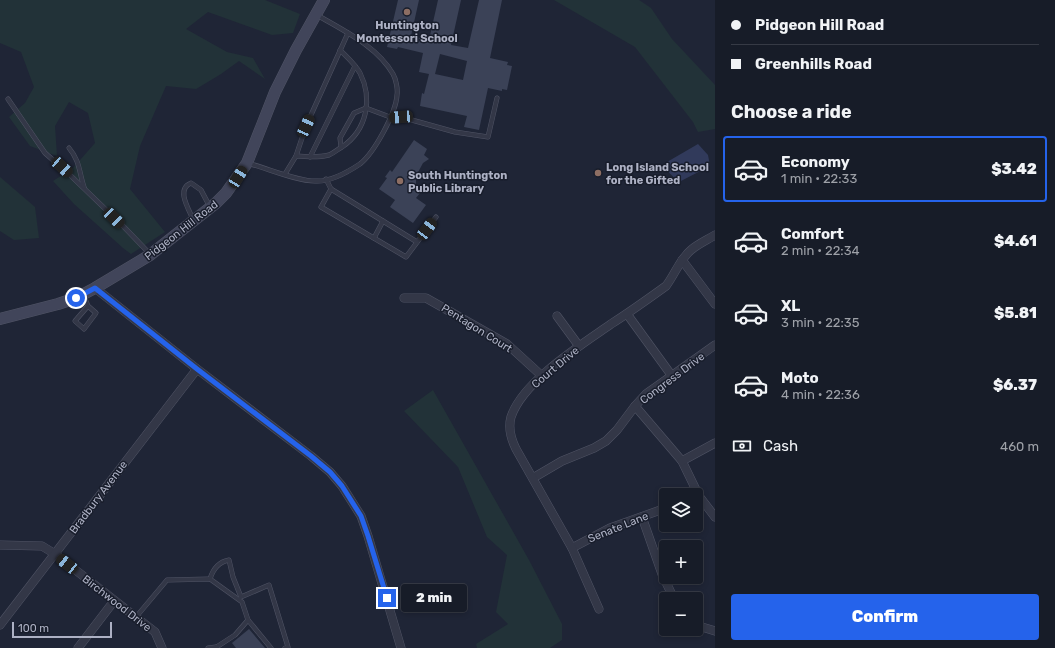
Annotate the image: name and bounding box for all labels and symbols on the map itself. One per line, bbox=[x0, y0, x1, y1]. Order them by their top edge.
marker: Huntington Montessori School bbox=[402, 7, 412, 17]
place label: Huntington Montessori School bbox=[356, 19, 458, 45]
car bbox=[389, 110, 413, 124]
car bbox=[296, 113, 316, 139]
car bbox=[49, 155, 75, 179]
place label: Long Island School for the Gifted bbox=[606, 161, 709, 187]
car bbox=[227, 164, 249, 190]
marker: Long Island School for the Gifted bbox=[593, 168, 603, 178]
place label: South Huntington Public Library bbox=[408, 169, 507, 195]
marker: South Huntington Public Library bbox=[395, 176, 405, 186]
street label: Pidgeon Hill Road bbox=[142, 198, 220, 263]
car bbox=[101, 205, 127, 231]
car bbox=[415, 216, 439, 242]
route start bbox=[67, 289, 85, 307]
street label: Pentagon Court bbox=[439, 301, 515, 356]
street label: Court Drive bbox=[529, 344, 582, 391]
street label: Congress Drive bbox=[637, 350, 707, 407]
street label: Bradbury Avenue bbox=[67, 458, 130, 536]
street label: Senate Lane bbox=[586, 509, 650, 545]
car bbox=[54, 552, 80, 576]
street label: Birchwood Drive bbox=[80, 572, 154, 634]
callout: 2 min bbox=[401, 584, 467, 612]
route end bbox=[378, 589, 396, 607]
scale bar bbox=[12, 620, 112, 639]

